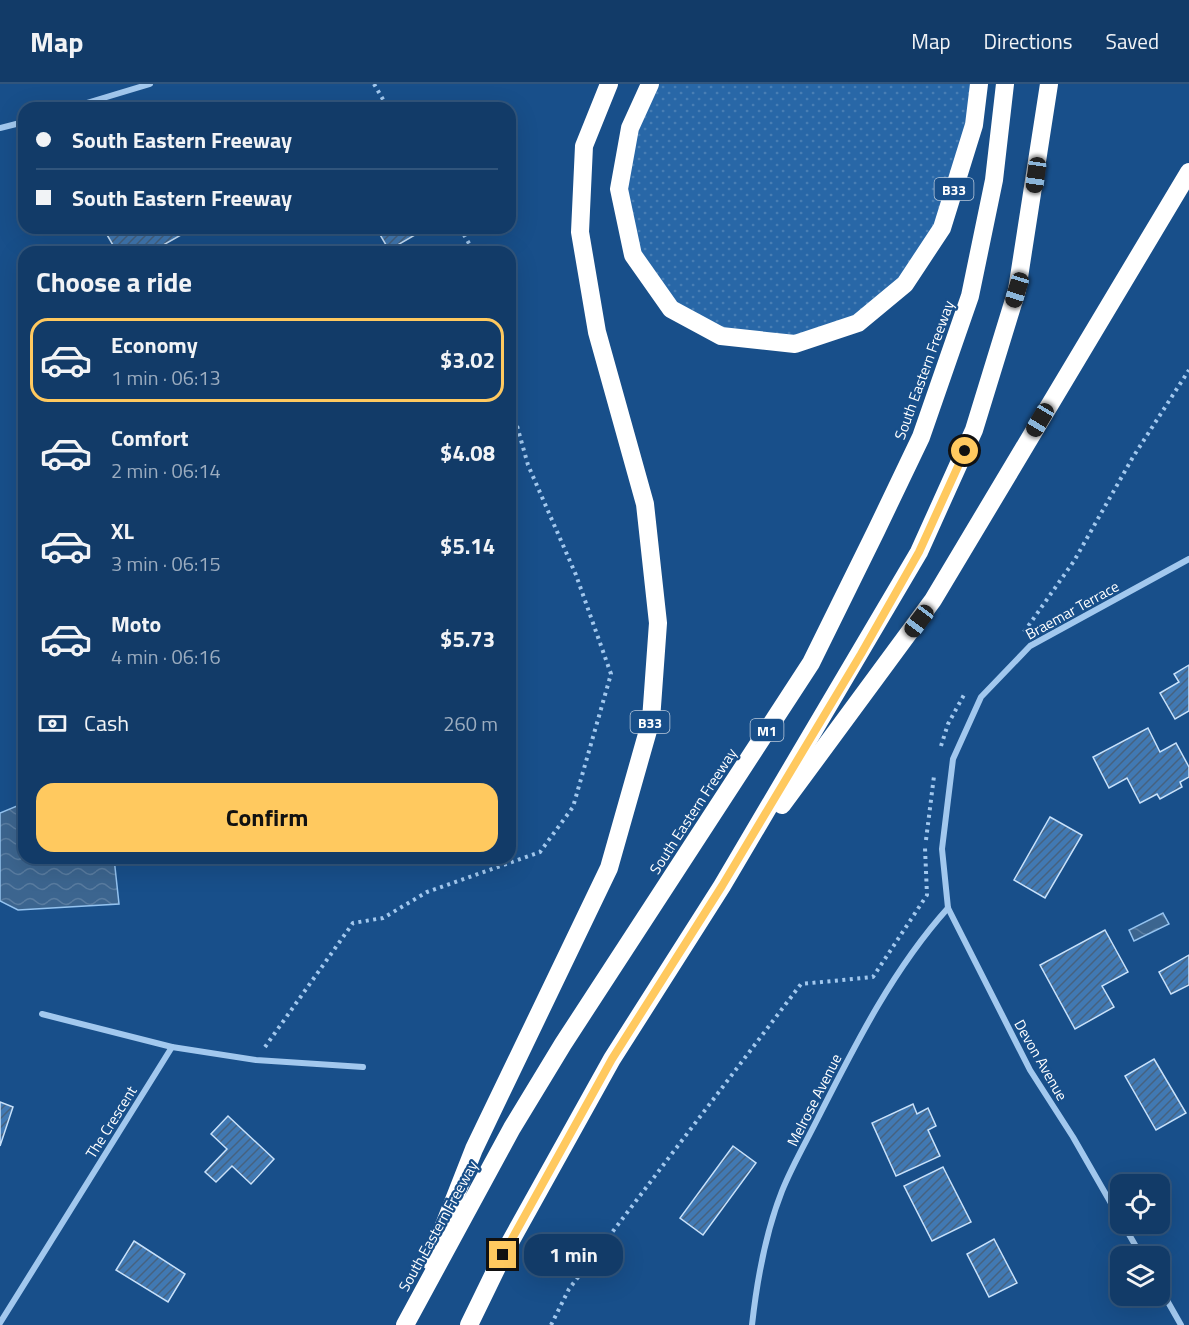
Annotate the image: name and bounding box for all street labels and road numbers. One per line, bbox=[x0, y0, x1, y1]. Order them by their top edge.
road number: B33 bbox=[934, 178, 974, 200]
street label: South Eastern Freeway bbox=[888, 297, 960, 443]
street label: Braemar Terrace bbox=[1021, 575, 1123, 645]
road number: B33 bbox=[630, 711, 670, 733]
road number: M1 bbox=[750, 719, 783, 741]
street label: South Eastern Freeway bbox=[643, 743, 743, 879]
street label: Devon Avenue bbox=[1008, 1015, 1074, 1105]
street label: Melrose Avenue bbox=[781, 1050, 847, 1150]
street label: The Crescent bbox=[80, 1081, 143, 1163]
street label: South Eastern Freeway bbox=[392, 1156, 484, 1296]

